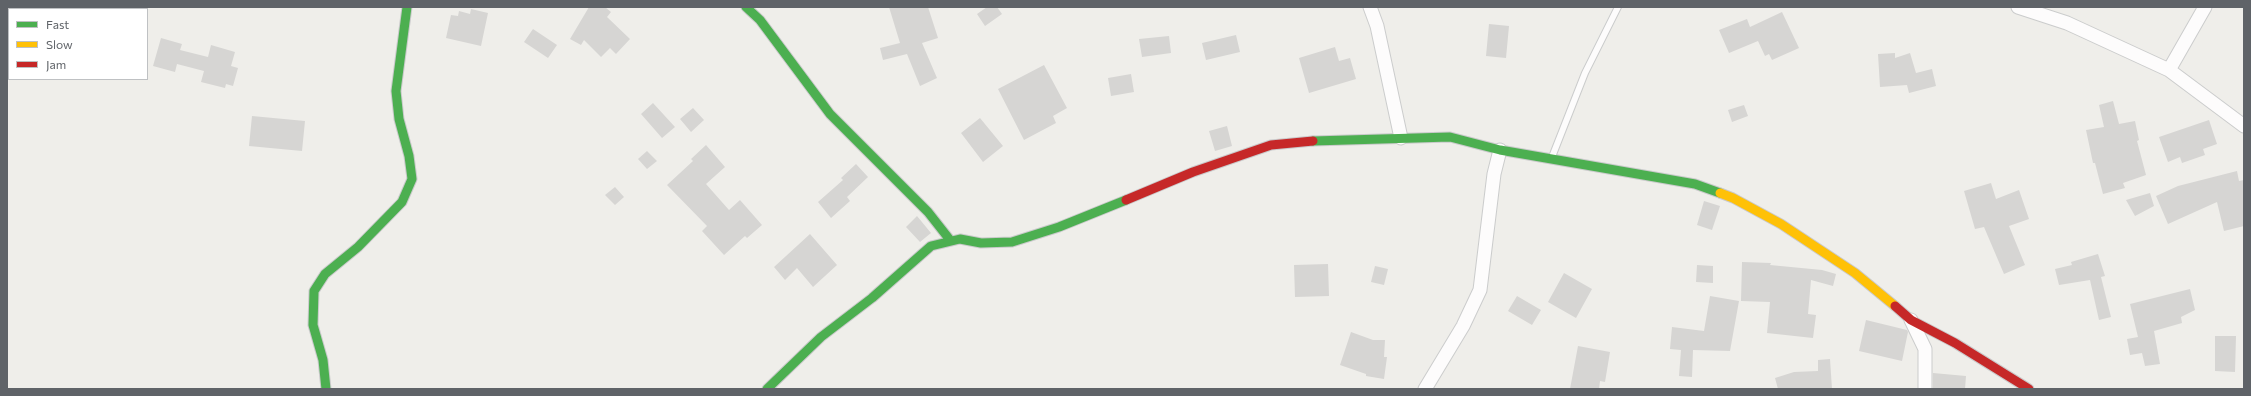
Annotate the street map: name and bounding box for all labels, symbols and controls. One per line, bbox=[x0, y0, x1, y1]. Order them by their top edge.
legend bbox=[8, 8, 148, 80]
text: Fast bbox=[46, 17, 69, 31]
text: Slow bbox=[46, 37, 73, 51]
text: Jam bbox=[46, 57, 66, 71]

